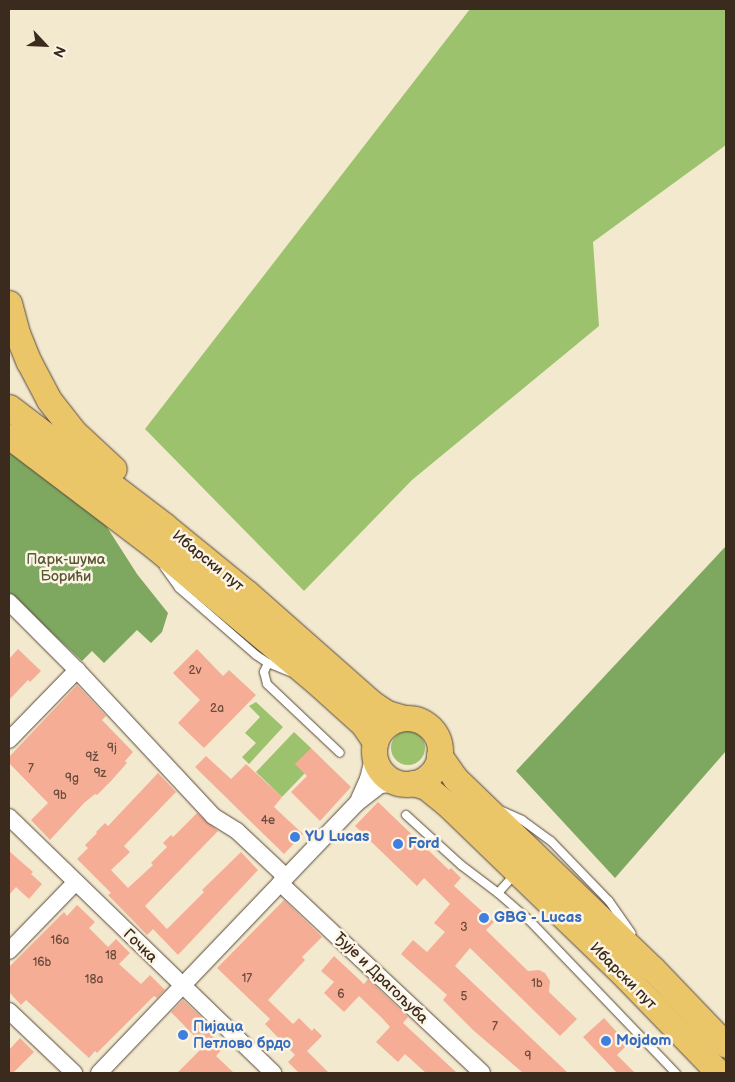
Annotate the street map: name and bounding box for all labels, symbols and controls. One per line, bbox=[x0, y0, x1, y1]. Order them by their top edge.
north arrow bbox=[20, 20, 70, 70]
text: N bbox=[49, 43, 69, 60]
street label: Ибарски пут bbox=[169, 527, 247, 595]
park label: Парк-шума Борићи bbox=[26, 550, 106, 585]
house number: 2v bbox=[189, 664, 201, 678]
house number: 2a bbox=[210, 702, 224, 716]
house number: 9j bbox=[107, 742, 117, 756]
house number: 9ž bbox=[86, 751, 98, 765]
house number: 7 bbox=[28, 762, 34, 776]
house number: 9z bbox=[94, 767, 106, 781]
house number: 9g bbox=[65, 772, 79, 786]
house number: 9b bbox=[53, 789, 67, 803]
house number: 4e bbox=[261, 814, 275, 828]
place label: YU Lucas bbox=[305, 828, 369, 846]
marker: YU Lucas bbox=[289, 831, 301, 843]
place label: Ford bbox=[408, 835, 440, 853]
marker: Ford bbox=[392, 838, 404, 850]
place label: GBG - Lucas bbox=[494, 909, 582, 927]
marker: GBG - Lucas bbox=[478, 912, 490, 924]
house number: 3 bbox=[460, 921, 468, 935]
street label: Гочка bbox=[119, 925, 161, 967]
street label: Ђује и Драгољуба bbox=[330, 929, 432, 1027]
house number: 16a bbox=[51, 934, 69, 948]
street label: Ибарски пут bbox=[586, 939, 660, 1013]
house number: 18 bbox=[105, 949, 117, 963]
house number: 16b bbox=[33, 956, 51, 970]
house number: 17 bbox=[242, 972, 252, 986]
house number: 18a bbox=[85, 973, 103, 987]
house number: 1b bbox=[531, 977, 543, 991]
house number: 6 bbox=[337, 988, 345, 1002]
house number: 5 bbox=[461, 990, 467, 1004]
place label: Пијаца Петлово брдо bbox=[193, 1017, 291, 1052]
house number: 7 bbox=[492, 1020, 498, 1034]
marker: Пијаца Петлово брдо bbox=[177, 1029, 189, 1041]
place label: Mojdom bbox=[616, 1032, 671, 1050]
marker: Mojdom bbox=[600, 1035, 612, 1047]
house number: 9 bbox=[525, 1050, 531, 1064]

